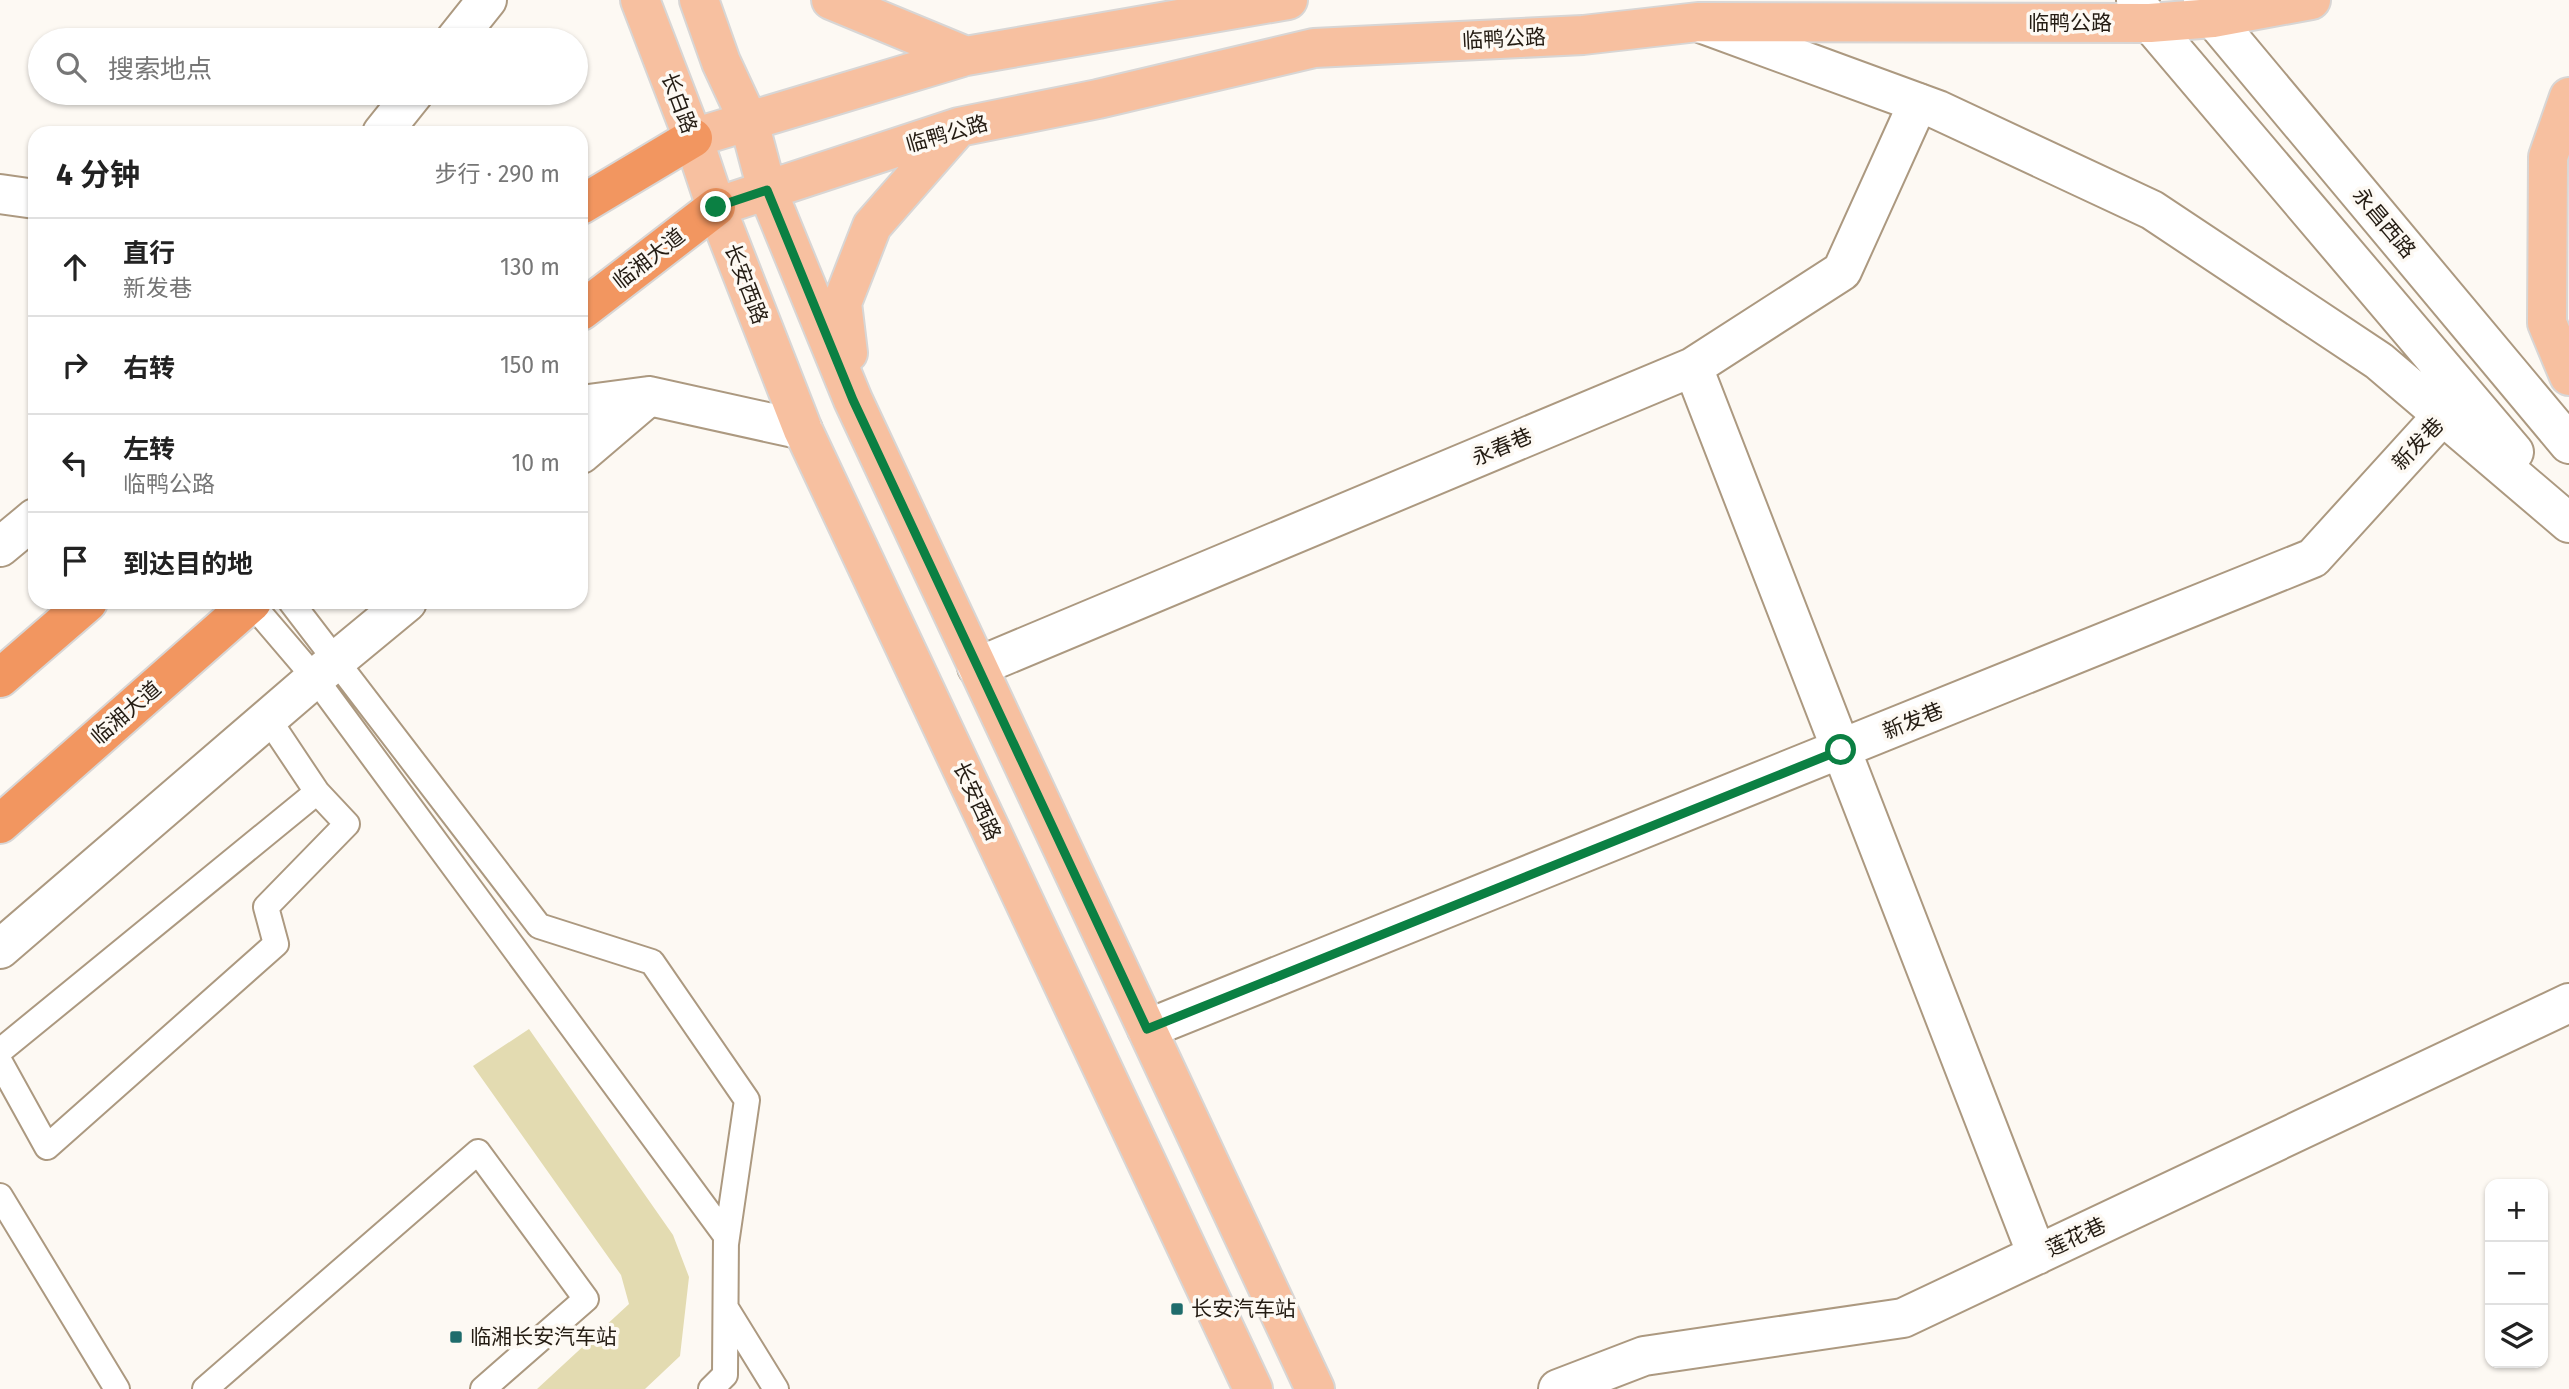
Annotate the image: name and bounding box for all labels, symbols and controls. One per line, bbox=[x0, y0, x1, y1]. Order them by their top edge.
street label: 临鸭公路 bbox=[2028, 10, 2112, 36]
street label: 临鸭公路 bbox=[1461, 24, 1547, 54]
search box bbox=[28, 28, 588, 105]
icon: search bbox=[52, 48, 90, 86]
text: 搜索地点 bbox=[108, 54, 212, 85]
street label: 长白路 bbox=[656, 69, 702, 137]
street label: 临鸭公路 bbox=[903, 110, 991, 158]
text: 4 分钟 bbox=[56, 157, 140, 193]
text: 步行 · 290 m bbox=[434, 160, 560, 188]
street label: 永昌西路 bbox=[2347, 182, 2421, 264]
route end bbox=[700, 191, 731, 222]
street label: 临湘大道 bbox=[608, 223, 690, 295]
text: 直行 bbox=[123, 238, 175, 269]
street label: 长安西路 bbox=[719, 240, 773, 328]
icon: ahead bbox=[56, 248, 94, 286]
text: 130 m bbox=[500, 253, 560, 281]
text: 新发巷 bbox=[123, 274, 192, 302]
icon: right bbox=[56, 346, 94, 384]
text: 150 m bbox=[500, 351, 560, 379]
text: 右转 bbox=[123, 353, 175, 384]
street label: 新发巷 bbox=[2387, 412, 2449, 476]
street label: 永春巷 bbox=[1468, 423, 1536, 471]
text: 左转 bbox=[123, 434, 175, 465]
icon: left bbox=[56, 444, 94, 482]
text: 10 m bbox=[511, 449, 560, 477]
text: 临鸭公路 bbox=[123, 470, 215, 498]
icon: arrive bbox=[56, 542, 94, 580]
text: 到达目的地 bbox=[123, 549, 253, 580]
street label: 临湘大道 bbox=[86, 676, 166, 750]
street label: 新发巷 bbox=[1879, 697, 1947, 745]
route start bbox=[1825, 734, 1856, 765]
street label: 长安西路 bbox=[947, 757, 1007, 845]
map controls bbox=[2485, 1179, 2548, 1368]
button: + bbox=[2485, 1179, 2548, 1242]
street label: 莲花巷 bbox=[2042, 1212, 2110, 1262]
button: − bbox=[2485, 1242, 2548, 1305]
place label: 长安汽车站 bbox=[1191, 1296, 1296, 1322]
marker: 长安汽车站 bbox=[1169, 1301, 1185, 1317]
button: layers bbox=[2485, 1305, 2548, 1368]
place label: 临湘长安汽车站 bbox=[470, 1324, 617, 1350]
marker: 临湘长安汽车站 bbox=[448, 1329, 464, 1345]

